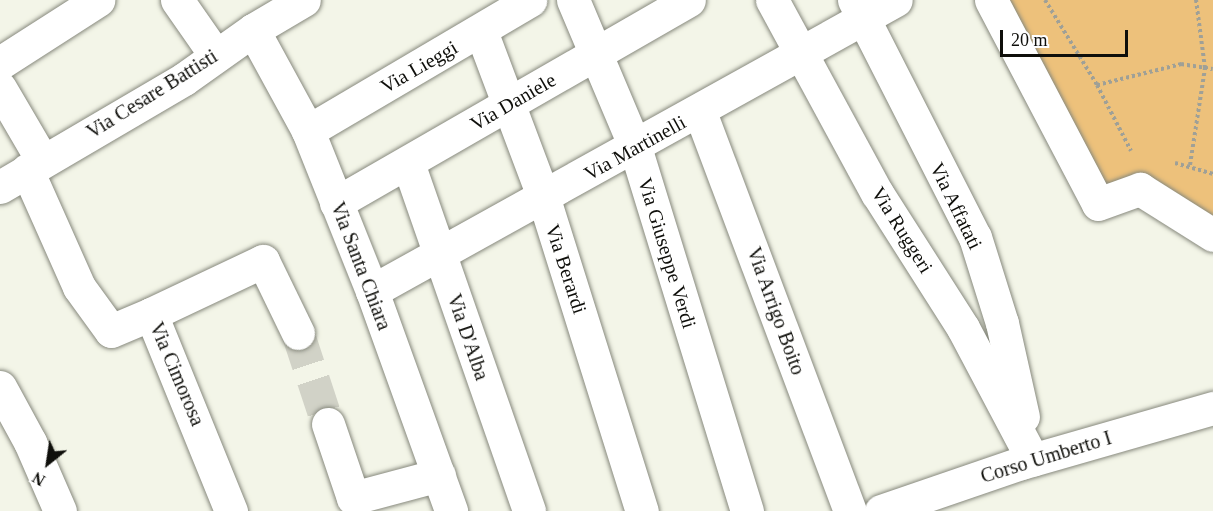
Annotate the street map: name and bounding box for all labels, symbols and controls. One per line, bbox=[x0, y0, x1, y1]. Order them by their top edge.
scale bar bbox=[1003, 18, 1130, 56]
text: 20 m bbox=[1011, 30, 1048, 50]
street label: Via Lieggi bbox=[376, 35, 462, 99]
street label: Via Cesare Battisti bbox=[82, 44, 222, 144]
street label: Via Daniele bbox=[466, 68, 560, 136]
street label: Via Martinelli bbox=[580, 110, 690, 186]
street label: Via Affatati bbox=[925, 158, 987, 254]
street label: Via Giuseppe Verdi bbox=[633, 175, 701, 331]
street label: Via Ruggeri bbox=[866, 182, 938, 278]
street label: Via Santa Chiara bbox=[326, 198, 396, 334]
street label: Via Berardi bbox=[540, 221, 592, 317]
street label: Via Arrigo Boito bbox=[742, 243, 810, 379]
street label: Via D'Alba bbox=[442, 291, 494, 383]
street label: Via Cimorosa bbox=[144, 318, 210, 430]
street label: Corso Umberto I bbox=[978, 426, 1114, 488]
north arrow bbox=[18, 433, 78, 493]
text: N bbox=[29, 469, 48, 489]

